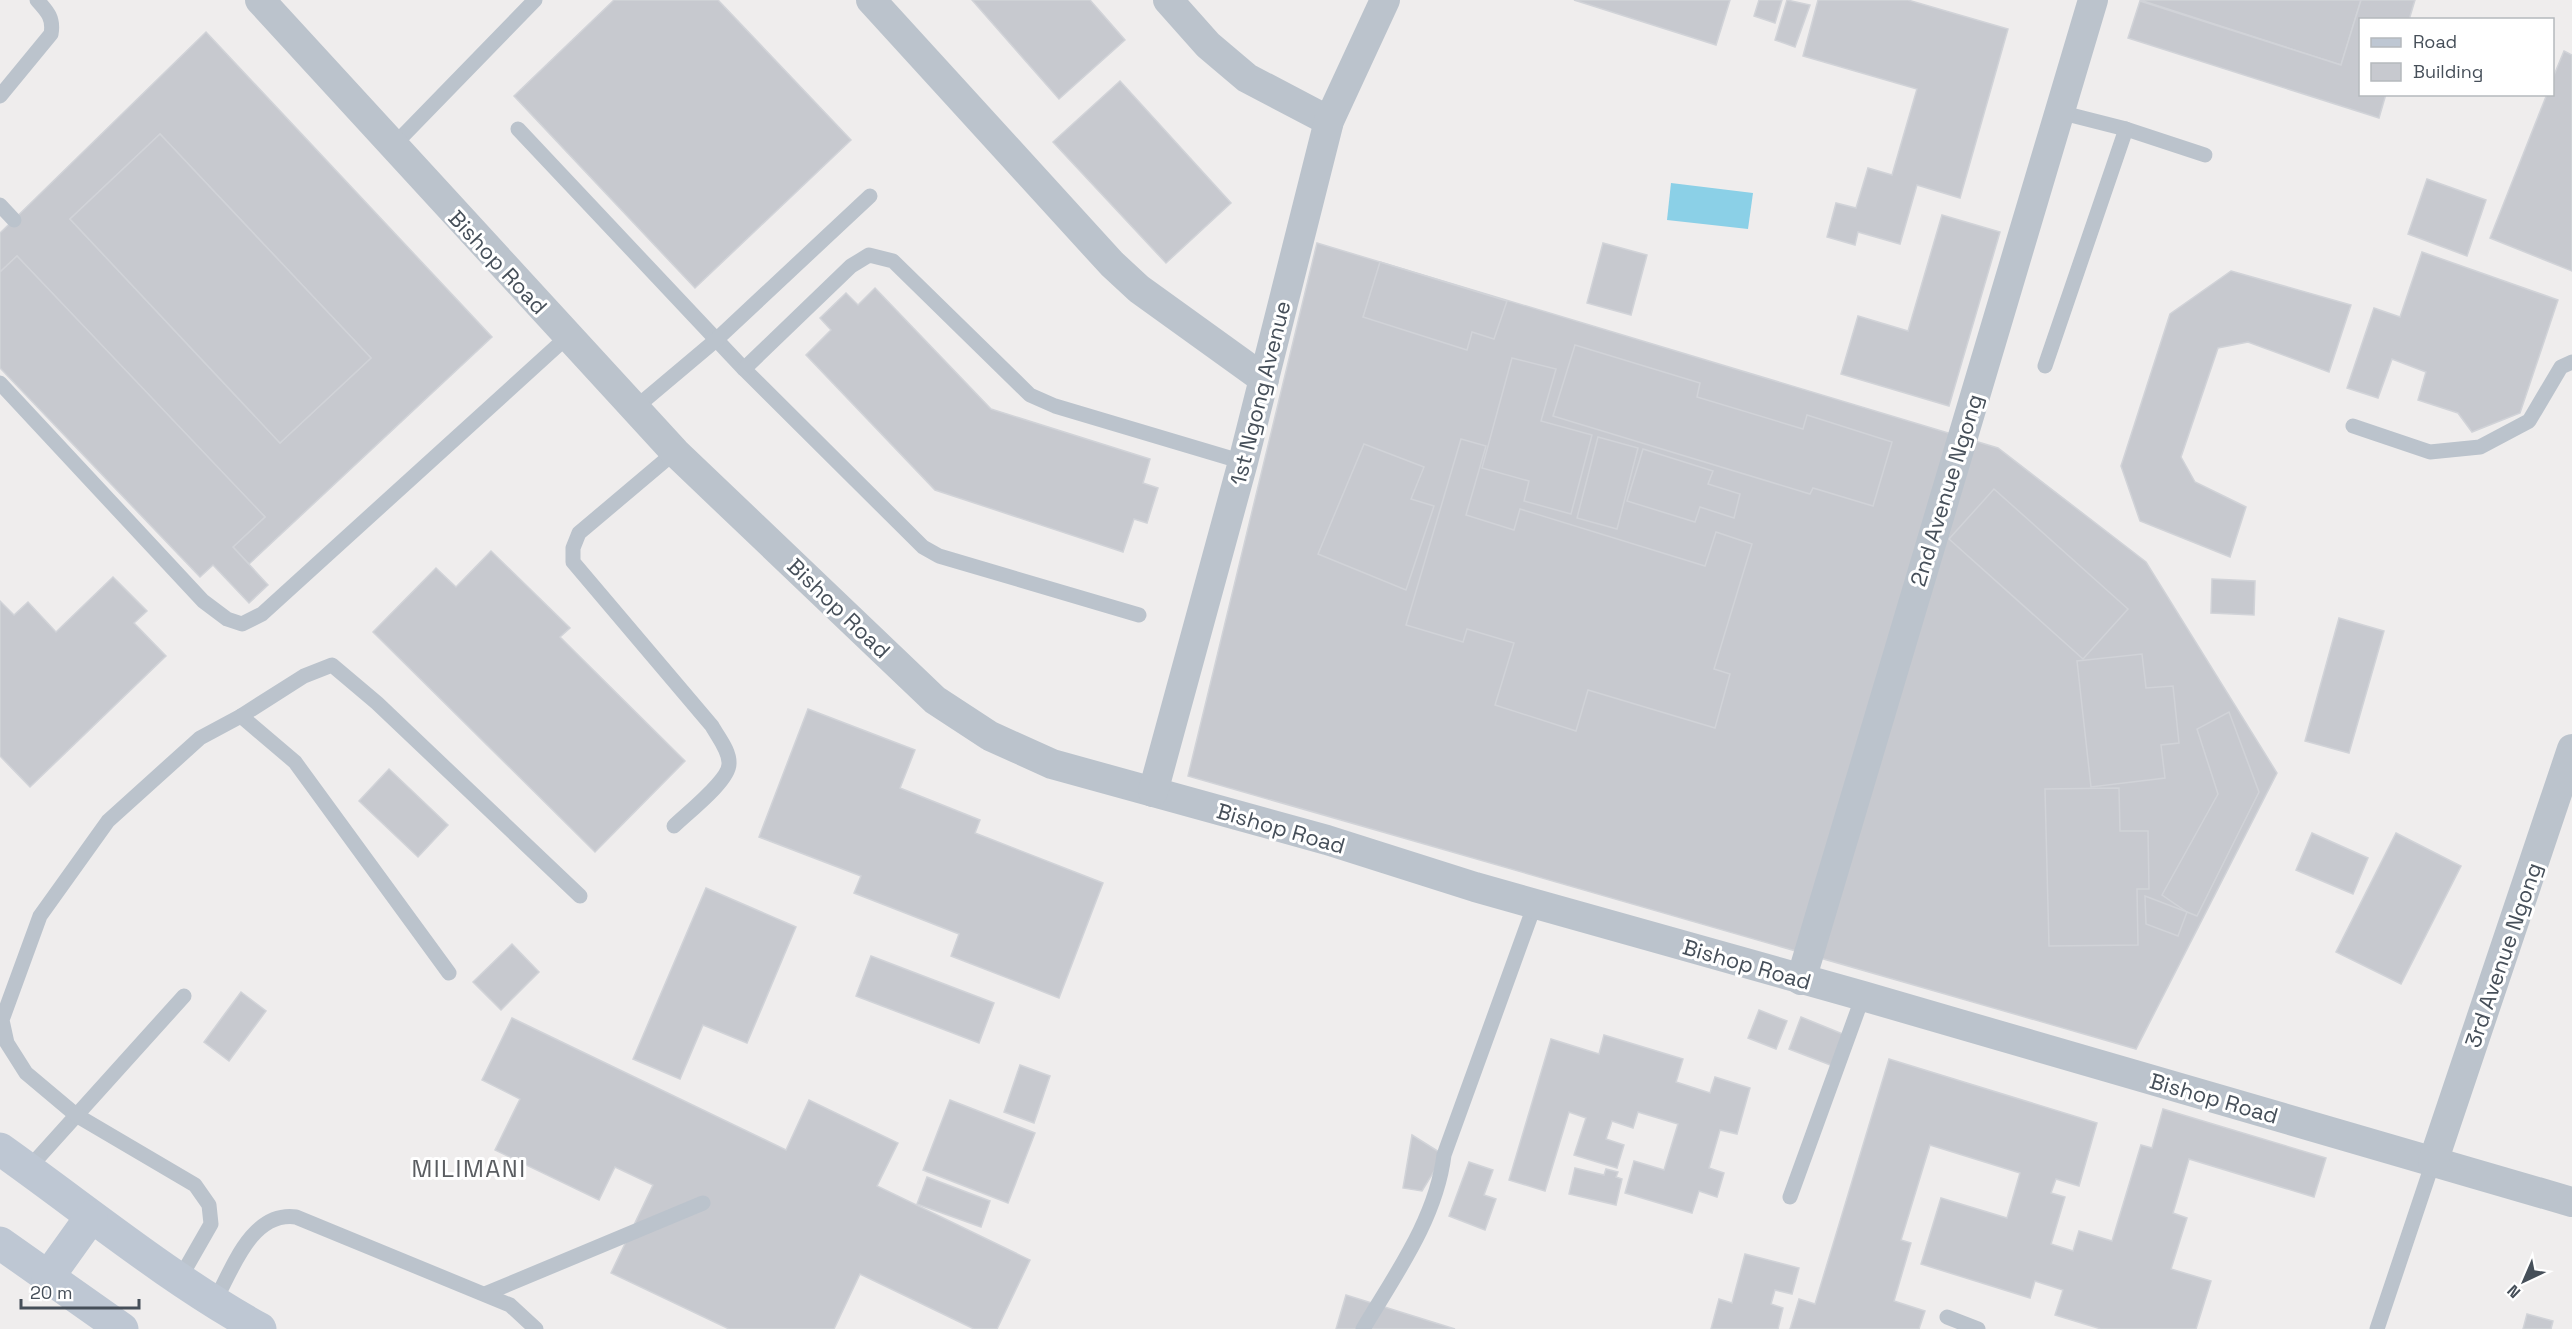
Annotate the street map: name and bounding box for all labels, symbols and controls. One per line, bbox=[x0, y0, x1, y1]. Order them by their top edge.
legend bbox=[2359, 18, 2554, 96]
text: Road bbox=[2413, 30, 2457, 53]
text: Building bbox=[2413, 60, 2483, 83]
street label: Bishop Road bbox=[443, 204, 553, 320]
street label: 1st Ngong Avenue bbox=[1224, 298, 1296, 488]
street label: 2nd Avenue Ngong bbox=[1903, 390, 1989, 590]
street label: Bishop Road bbox=[782, 552, 896, 664]
street label: Bishop Road bbox=[1213, 796, 1349, 860]
street label: 3rd Avenue Ngong bbox=[2458, 859, 2548, 1051]
street label: Bishop Road bbox=[1679, 932, 1815, 996]
street label: Bishop Road bbox=[2146, 1066, 2282, 1130]
district label: MILIMANI bbox=[411, 1153, 527, 1184]
north arrow bbox=[2494, 1251, 2554, 1311]
scale bar bbox=[21, 1272, 140, 1310]
text: N bbox=[2503, 1280, 2525, 1303]
text: 20 m bbox=[30, 1281, 73, 1304]

